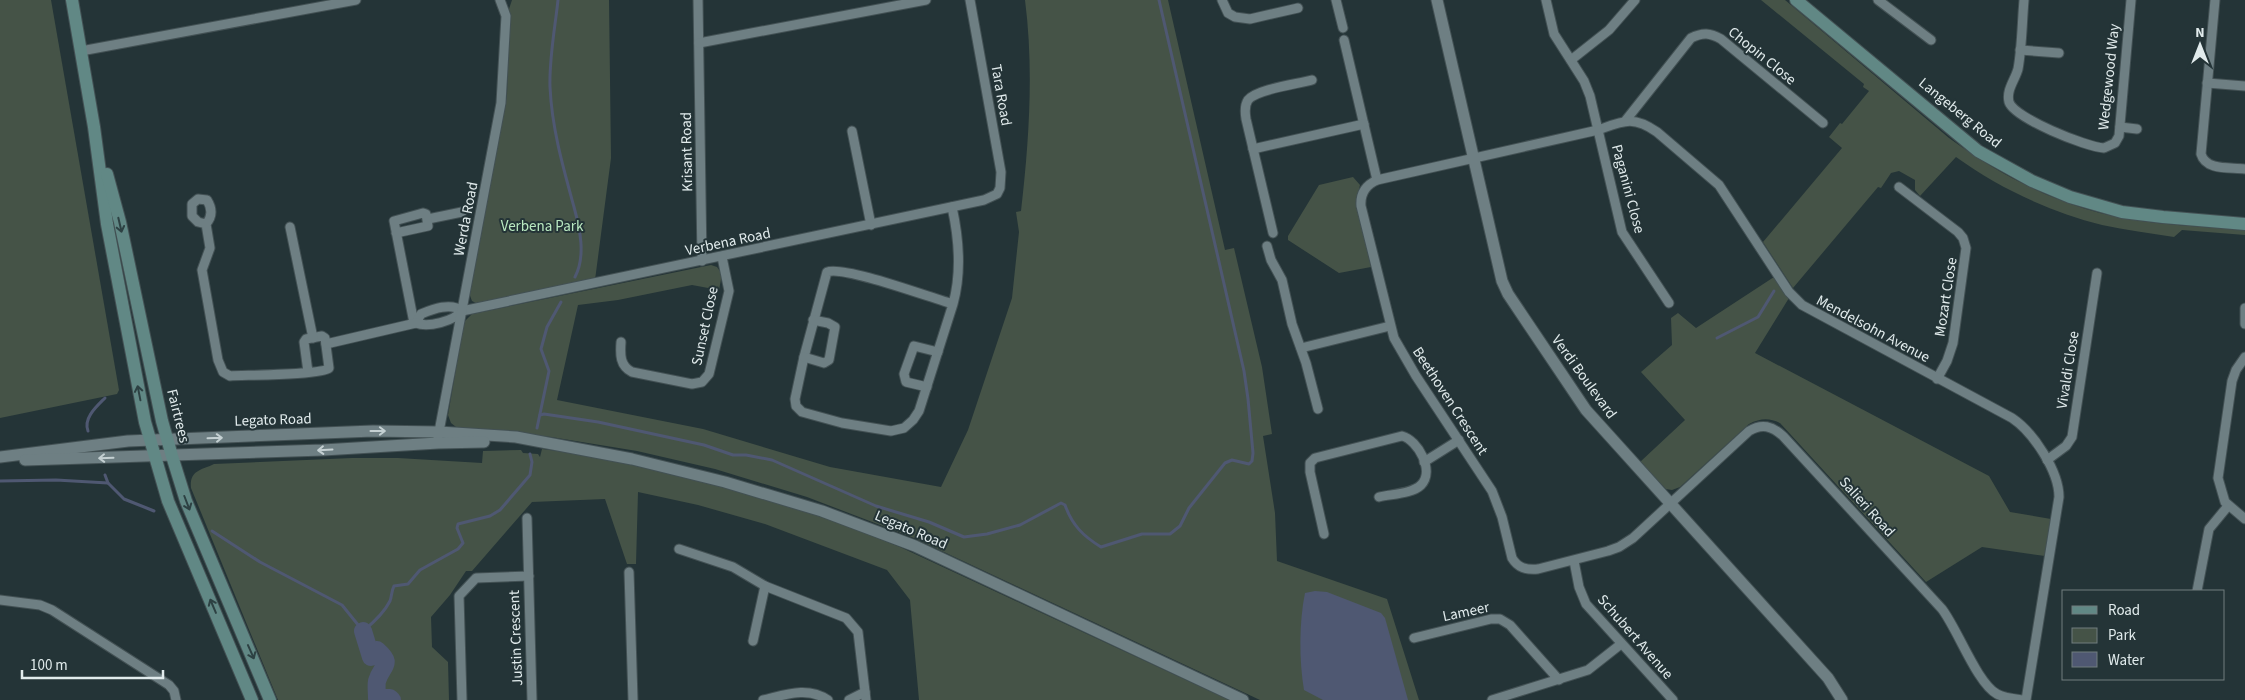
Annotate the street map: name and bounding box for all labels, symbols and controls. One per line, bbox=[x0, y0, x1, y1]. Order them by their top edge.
north arrow bbox=[2175, 20, 2225, 70]
street label: Chopin Close bbox=[1723, 22, 1801, 90]
street label: Wedgewood Way bbox=[2093, 23, 2125, 131]
text: N bbox=[2195, 23, 2205, 43]
street label: Tara Road bbox=[985, 63, 1017, 127]
street label: Langeberg Road bbox=[1914, 73, 2006, 153]
street label: Krisant Road bbox=[676, 112, 698, 192]
street label: Paganini Close bbox=[1606, 142, 1650, 236]
street label: Werda Road bbox=[449, 180, 483, 258]
one-way arrow bbox=[116, 216, 125, 232]
park label: Verbena Park bbox=[501, 216, 584, 237]
street label: Verbena Road bbox=[683, 223, 773, 261]
street label: Mozart Close bbox=[1929, 256, 1963, 338]
street label: Sunset Close bbox=[686, 285, 724, 367]
street label: Mendelsohn Avenue bbox=[1812, 290, 1934, 368]
street label: Vivaldi Close bbox=[2051, 329, 2085, 411]
street label: Verdi Boulevard bbox=[1546, 331, 1622, 423]
street label: Beethoven Crescent bbox=[1407, 343, 1493, 459]
one-way arrow bbox=[134, 385, 144, 401]
street label: Fairtrees bbox=[161, 387, 195, 445]
street label: Legato Road bbox=[234, 408, 312, 432]
one-way arrow bbox=[370, 426, 386, 436]
one-way arrow bbox=[207, 433, 223, 442]
one-way arrow bbox=[317, 446, 333, 455]
one-way arrow bbox=[98, 453, 114, 463]
street label: Salieri Road bbox=[1834, 472, 1900, 542]
one-way arrow bbox=[183, 494, 192, 510]
street label: Legato Road bbox=[871, 505, 951, 555]
street label: Justin Crescent bbox=[504, 590, 528, 686]
street label: Schubert Avenue bbox=[1592, 590, 1678, 684]
legend bbox=[2062, 590, 2225, 680]
street label: Lameer bbox=[1441, 597, 1492, 627]
one-way arrow bbox=[208, 599, 217, 614]
text: Road bbox=[2108, 600, 2140, 621]
text: Park bbox=[2108, 625, 2137, 646]
one-way arrow bbox=[246, 644, 256, 659]
scale bar bbox=[22, 648, 164, 680]
text: Water bbox=[2108, 650, 2145, 671]
text: 100 m bbox=[30, 655, 68, 676]

